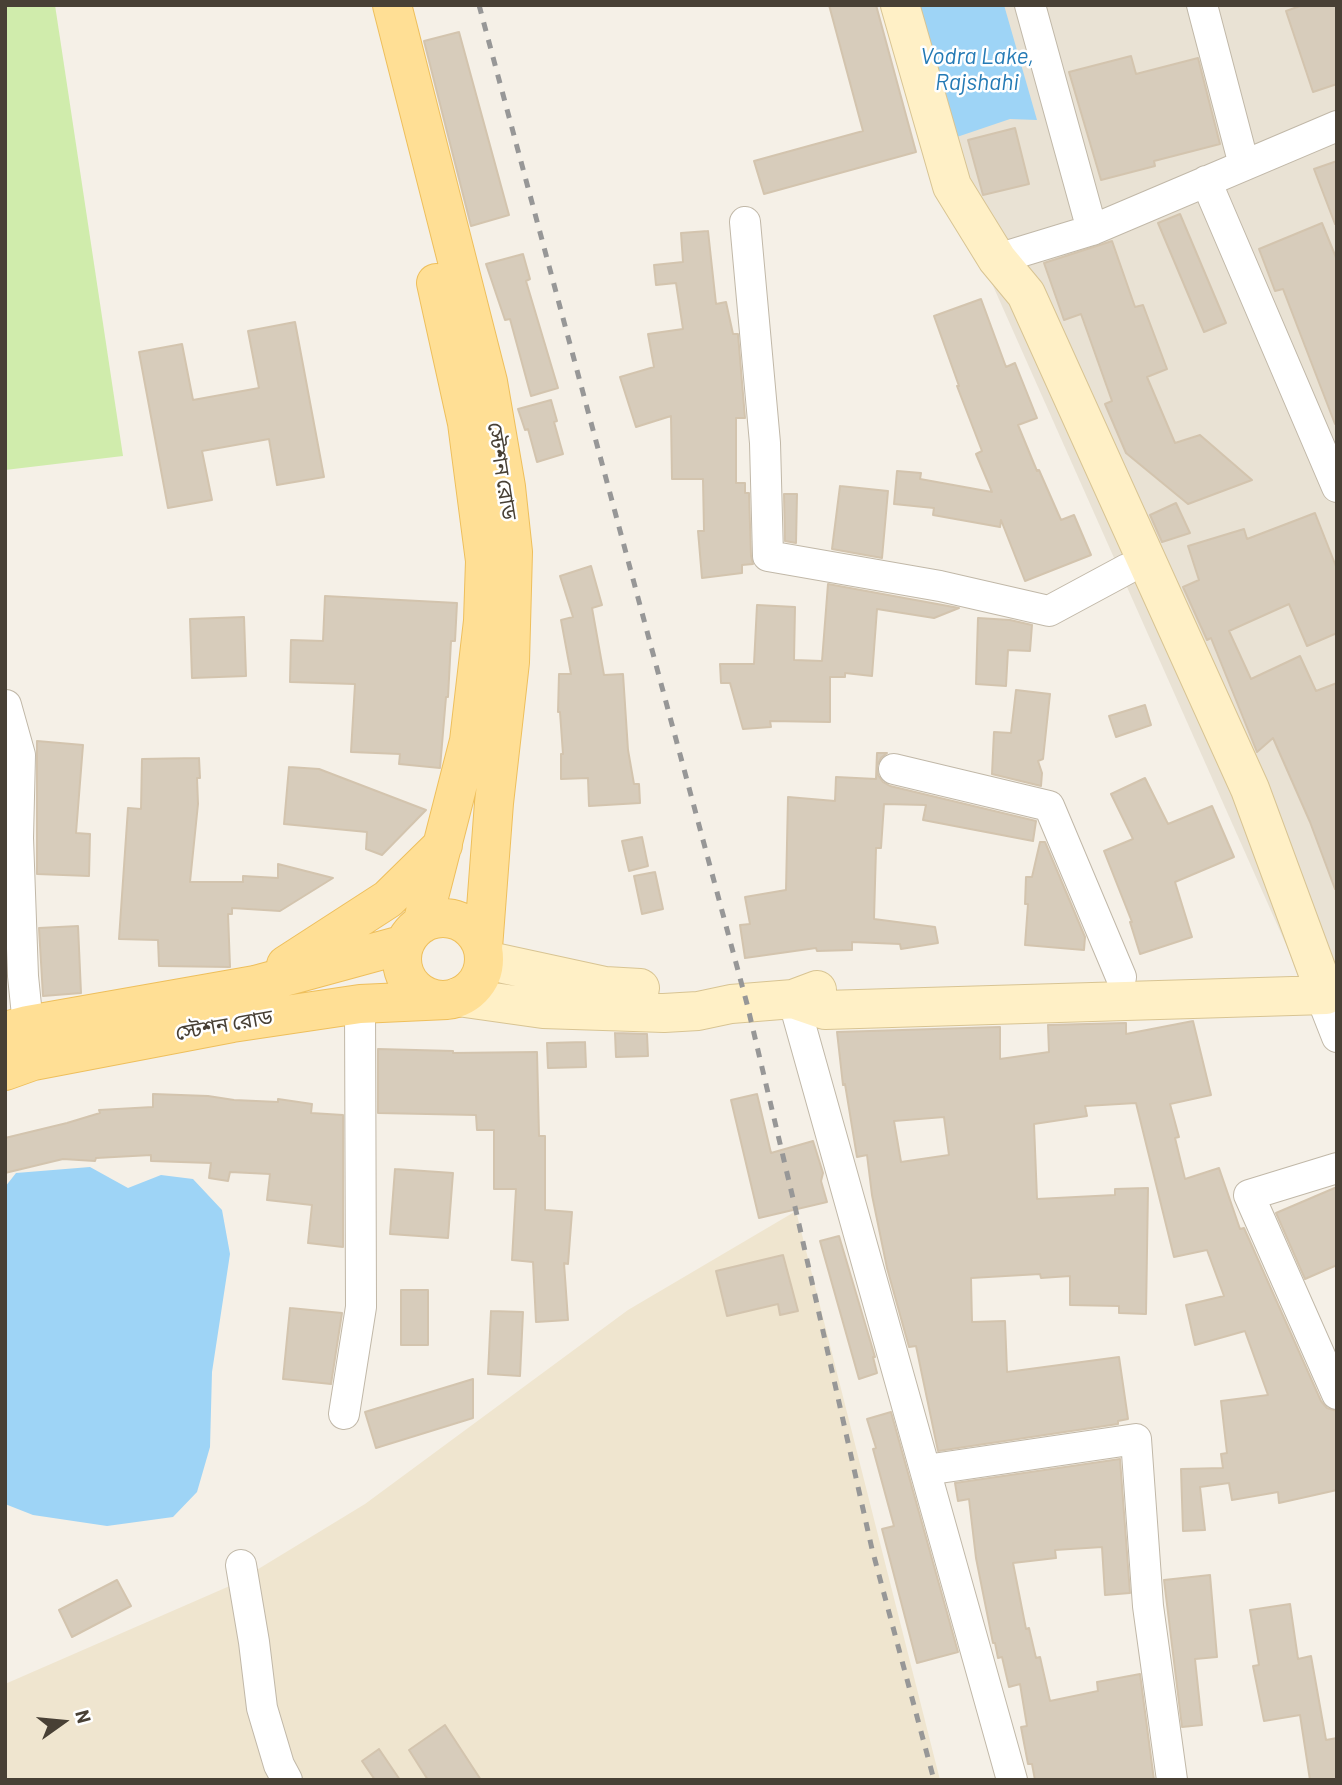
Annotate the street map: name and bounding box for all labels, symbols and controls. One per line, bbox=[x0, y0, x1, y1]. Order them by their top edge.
water label: Vodra Lake, Rajshahi bbox=[920, 42, 1034, 96]
street label: স্টেশন রোড bbox=[482, 420, 522, 522]
street label: স্টেশন রোড bbox=[173, 1004, 275, 1046]
north arrow bbox=[28, 1687, 98, 1757]
text: N bbox=[71, 1707, 97, 1726]

